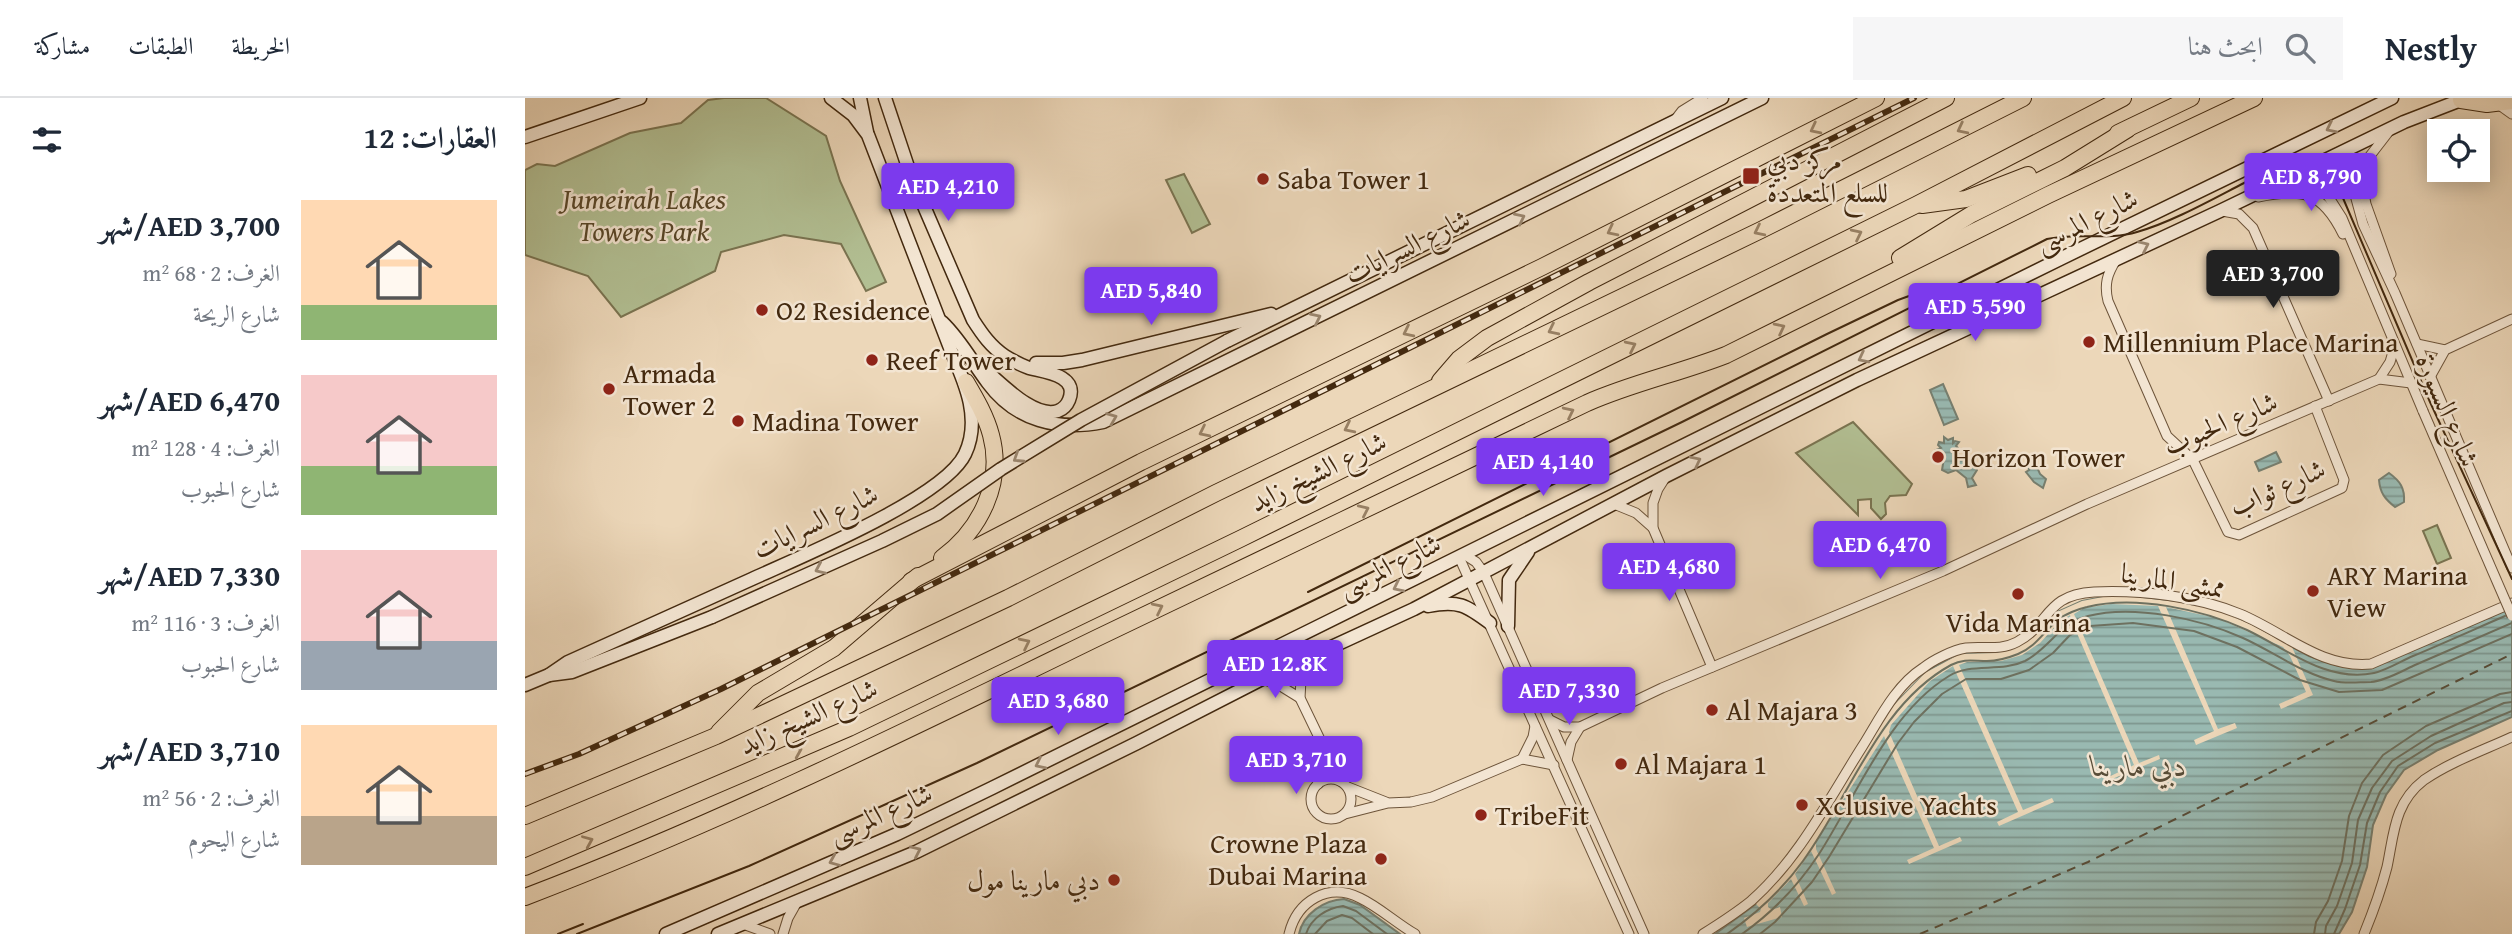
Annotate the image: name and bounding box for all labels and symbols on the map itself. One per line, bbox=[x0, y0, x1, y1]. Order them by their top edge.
one-way arrow bbox=[2326, 119, 2338, 133]
one-way arrow bbox=[1810, 120, 1822, 134]
one-way arrow bbox=[1957, 120, 1969, 134]
place label: مركز دبي للسلع المتعددة bbox=[1767, 139, 1888, 218]
pin: AED 8,790 bbox=[2231, 153, 2391, 213]
place label: Saba Tower 1 bbox=[1277, 158, 1430, 199]
pin: AED 4,210 bbox=[868, 164, 1028, 223]
marker: مركز دبي للسلع المتعددة bbox=[1741, 166, 1761, 186]
marker: Saba Tower 1 bbox=[1255, 171, 1271, 187]
street label: شارع المرسى bbox=[2027, 177, 2146, 266]
park label: Jumeirah Lakes Towers Park bbox=[558, 178, 726, 251]
street label: شارع السرايات bbox=[1337, 197, 1478, 297]
one-way arrow bbox=[1513, 212, 1525, 226]
one-way arrow bbox=[1607, 223, 1619, 237]
one-way arrow bbox=[1754, 223, 1766, 237]
one-way arrow bbox=[1850, 229, 1862, 243]
one-way arrow bbox=[2137, 240, 2149, 254]
pin: AED 3,700 bbox=[2193, 250, 2353, 310]
pin: AED 5,840 bbox=[1071, 268, 1231, 327]
pin: AED 5,590 bbox=[1895, 284, 2055, 343]
place label: O2 Residence bbox=[776, 289, 930, 330]
marker: O2 Residence bbox=[754, 302, 770, 318]
one-way arrow bbox=[1309, 313, 1321, 327]
one-way arrow bbox=[1548, 321, 1561, 335]
place label: Millennium Place Marina bbox=[2103, 321, 2399, 362]
one-way arrow bbox=[1773, 323, 1785, 337]
one-way arrow bbox=[1403, 324, 1415, 338]
marker: Millennium Place Marina bbox=[2081, 334, 2097, 350]
place label: Reef Tower bbox=[886, 339, 1016, 380]
one-way arrow bbox=[1624, 340, 1636, 354]
street label: شارع السيورة bbox=[2403, 347, 2491, 474]
one-way arrow bbox=[1858, 350, 1870, 364]
place label: Armada Tower 2 bbox=[623, 352, 717, 425]
marker: Reef Tower bbox=[864, 352, 880, 368]
street label: شارع الحبوب bbox=[2156, 380, 2285, 469]
marker: Armada Tower 2 bbox=[601, 381, 617, 397]
place label: Madina Tower bbox=[752, 400, 919, 441]
one-way arrow bbox=[1562, 406, 1574, 420]
one-way arrow bbox=[1104, 412, 1117, 426]
marker: Madina Tower bbox=[730, 413, 746, 429]
street label: شارع الشيخ زايد bbox=[1242, 420, 1395, 526]
one-way arrow bbox=[1344, 420, 1356, 434]
one-way arrow bbox=[1199, 424, 1211, 438]
place label: Horizon Tower bbox=[1952, 436, 2126, 477]
pin: AED 4,140 bbox=[1463, 438, 1623, 498]
street label: شارع ثواب bbox=[2222, 447, 2333, 530]
marker: Horizon Tower bbox=[1930, 449, 1946, 465]
one-way arrow bbox=[1013, 450, 1026, 463]
one-way arrow bbox=[1689, 456, 1701, 469]
street label: شارع السرايات bbox=[745, 472, 886, 572]
one-way arrow bbox=[1356, 504, 1369, 518]
street label: شارع المرسى bbox=[1330, 522, 1449, 611]
pin: AED 6,470 bbox=[1800, 522, 1960, 581]
pin: AED 4,680 bbox=[1589, 544, 1749, 603]
street label: ممشى المارينا bbox=[2118, 551, 2228, 608]
place label: ARY Marina View bbox=[2327, 554, 2468, 627]
one-way arrow bbox=[815, 561, 827, 575]
one-way arrow bbox=[1393, 579, 1405, 593]
marker: ARY Marina View bbox=[2305, 583, 2321, 599]
marker: Vida Marina bbox=[2010, 586, 2026, 602]
place label: Vida Marina bbox=[1945, 601, 2091, 642]
one-way arrow bbox=[1151, 602, 1163, 616]
one-way arrow bbox=[1018, 637, 1030, 651]
pin: AED 12.8K bbox=[1195, 640, 1355, 700]
street label: شارع الشيخ زايد bbox=[732, 667, 886, 769]
pin: AED 7,330 bbox=[1489, 668, 1649, 727]
pin: AED 3,680 bbox=[978, 678, 1138, 737]
place label: Al Majara 3 bbox=[1726, 689, 1858, 730]
marker: Al Majara 3 bbox=[1704, 702, 1720, 718]
pin: AED 3,710 bbox=[1216, 736, 1376, 796]
place label: Al Majara 1 bbox=[1635, 743, 1767, 784]
water label: دبي مارينا bbox=[2088, 743, 2187, 790]
one-way arrow bbox=[790, 745, 802, 759]
one-way arrow bbox=[1035, 756, 1047, 770]
marker: Al Majara 1 bbox=[1613, 756, 1629, 772]
street label: شارع المرسى bbox=[821, 771, 940, 857]
place label: Xclusive Yachts bbox=[1816, 784, 1997, 825]
place label: TribeFit bbox=[1495, 794, 1589, 835]
marker: Xclusive Yachts bbox=[1794, 797, 1810, 813]
marker: TribeFit bbox=[1473, 807, 1489, 823]
place label: Crowne Plaza Dubai Marina bbox=[1209, 822, 1368, 895]
one-way arrow bbox=[581, 835, 593, 849]
one-way arrow bbox=[909, 845, 921, 859]
marker: Crowne Plaza Dubai Marina bbox=[1373, 851, 1389, 867]
one-way arrow bbox=[829, 853, 842, 867]
place label: دبي مارينا مول bbox=[967, 859, 1100, 903]
marker: دبي مارينا مول bbox=[1106, 872, 1122, 888]

